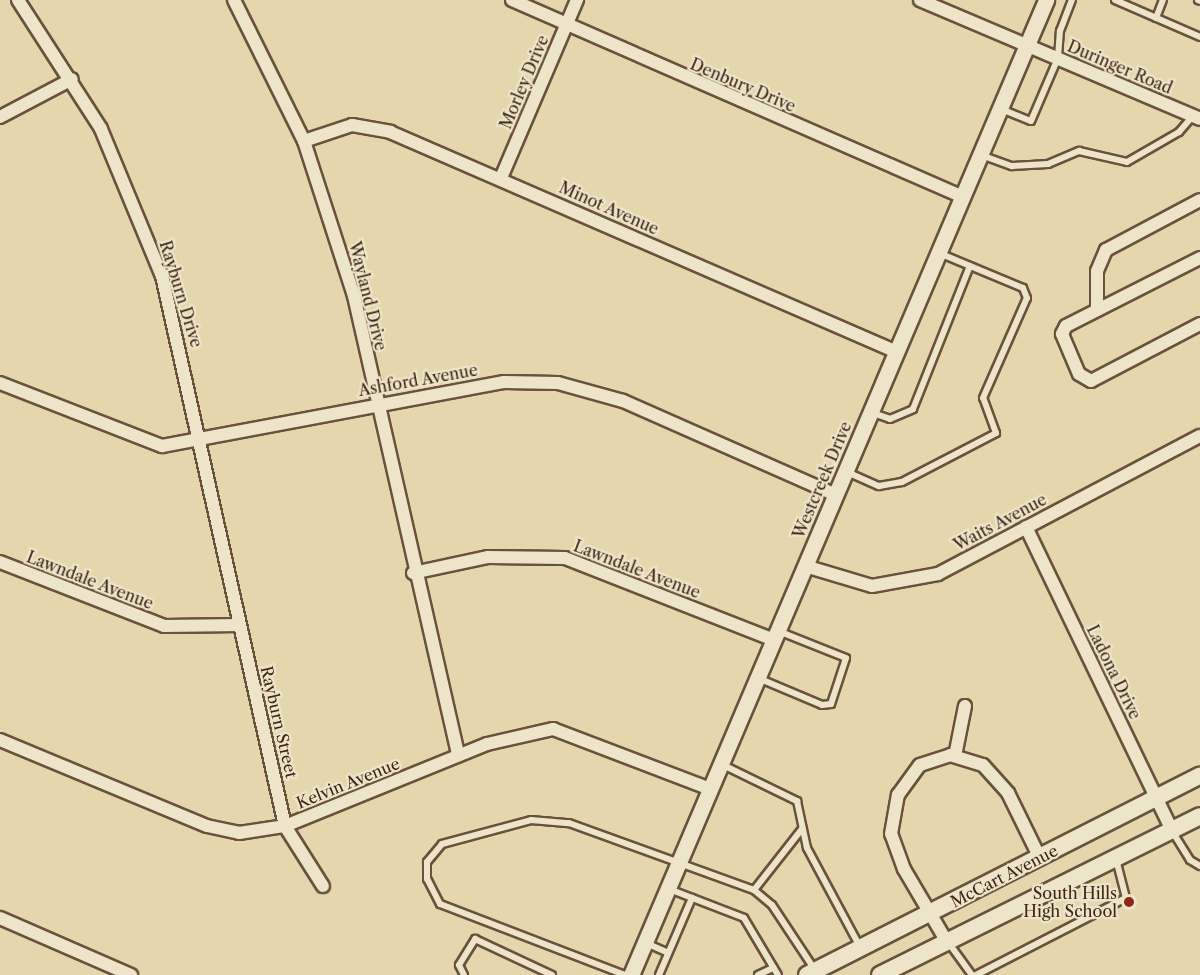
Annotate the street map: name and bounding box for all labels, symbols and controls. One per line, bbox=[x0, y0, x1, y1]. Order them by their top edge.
street label: Morley Drive bbox=[496, 32, 552, 132]
street label: Duringer Road bbox=[1065, 36, 1175, 98]
street label: Denbury Drive bbox=[687, 54, 799, 116]
street label: Minot Avenue bbox=[556, 177, 662, 239]
street label: Rayburn Drive bbox=[156, 238, 206, 350]
street label: Wayland Drive bbox=[345, 239, 391, 353]
street label: Ashford Avenue bbox=[356, 360, 480, 400]
street label: Westcreek Drive bbox=[789, 418, 855, 542]
street label: Waits Avenue bbox=[950, 489, 1050, 555]
street label: Lawndale Avenue bbox=[571, 536, 703, 602]
street label: Lawndale Avenue bbox=[24, 547, 156, 613]
street label: Ladona Drive bbox=[1083, 622, 1145, 722]
street label: Rayburn Street bbox=[257, 664, 301, 780]
street label: Kelvin Avenue bbox=[293, 753, 403, 813]
street label: McCart Avenue bbox=[947, 841, 1061, 911]
place label: South Hills High School bbox=[1023, 883, 1117, 921]
marker: South Hills High School bbox=[1122, 895, 1136, 909]

